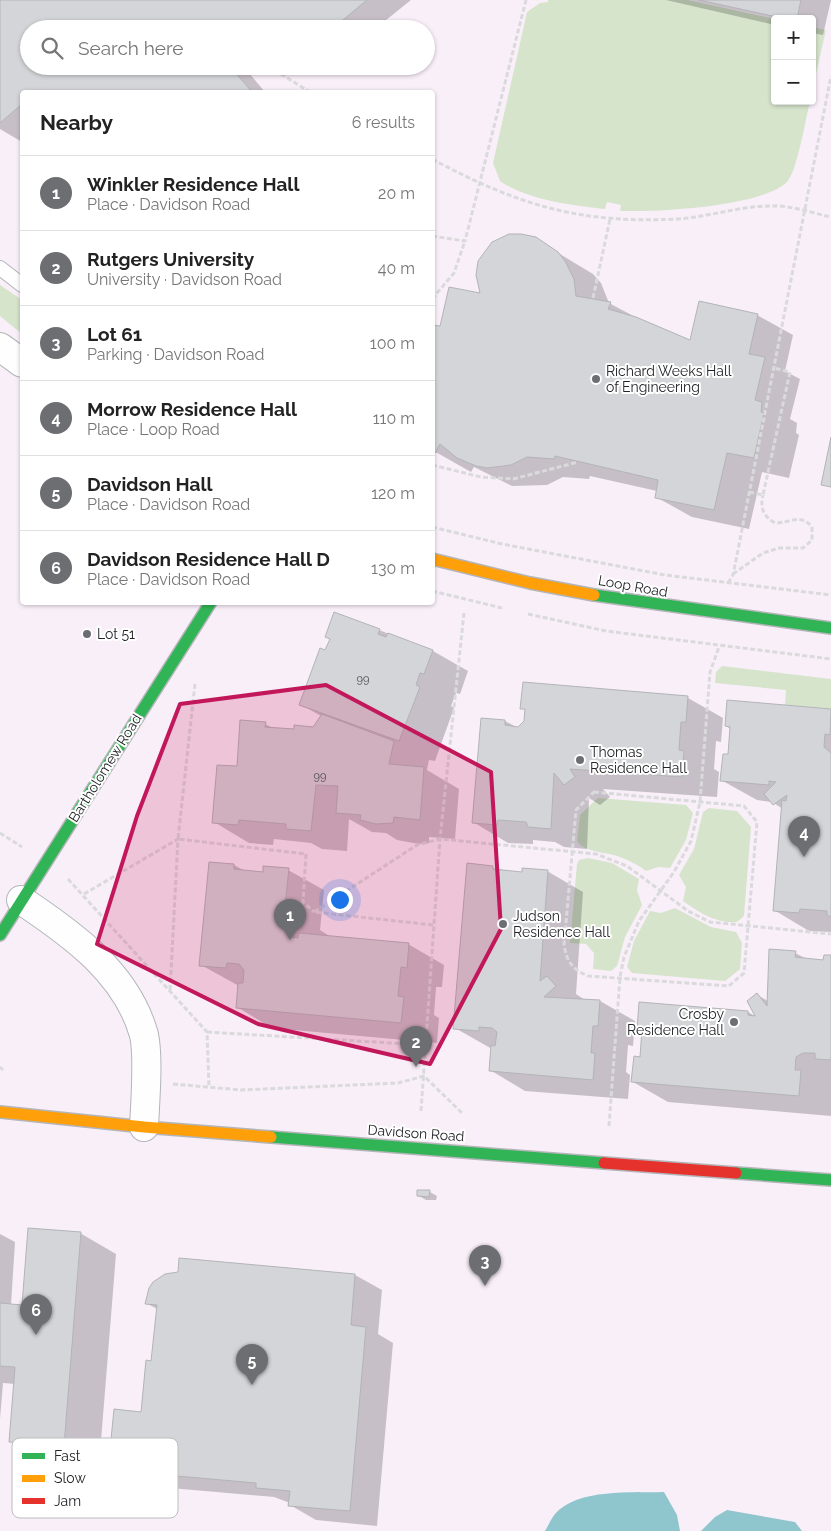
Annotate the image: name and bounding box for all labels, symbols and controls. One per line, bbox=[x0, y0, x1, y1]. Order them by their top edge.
map controls bbox=[771, 15, 816, 105]
button: + bbox=[771, 15, 816, 60]
search box bbox=[20, 20, 435, 75]
icon: search bbox=[38, 34, 66, 62]
text: Search here bbox=[78, 37, 184, 59]
button: − bbox=[771, 60, 816, 105]
text: Nearby bbox=[40, 110, 113, 135]
text: 6 results bbox=[352, 113, 415, 132]
text: Winkler Residence Hall bbox=[87, 173, 299, 195]
text: 1 bbox=[52, 184, 60, 203]
text: 20 m bbox=[378, 184, 415, 203]
text: Place · Davidson Road bbox=[87, 195, 250, 214]
text: Rutgers University bbox=[87, 248, 254, 270]
text: 2 bbox=[51, 259, 61, 278]
text: 40 m bbox=[378, 259, 415, 278]
text: University · Davidson Road bbox=[87, 270, 282, 289]
text: Lot 61 bbox=[87, 323, 142, 345]
text: 3 bbox=[52, 334, 60, 353]
text: 100 m bbox=[370, 334, 415, 353]
text: Parking · Davidson Road bbox=[87, 345, 264, 364]
place label: Richard Weeks Hall of Engineering bbox=[606, 363, 732, 395]
marker: Richard Weeks Hall of Engineering bbox=[590, 373, 602, 385]
text: Morrow Residence Hall bbox=[87, 398, 297, 420]
text: 4 bbox=[51, 409, 61, 428]
text: 110 m bbox=[373, 409, 415, 428]
text: Place · Loop Road bbox=[87, 420, 220, 439]
text: Davidson Hall bbox=[87, 473, 213, 495]
text: 5 bbox=[52, 484, 60, 503]
text: 120 m bbox=[371, 484, 415, 503]
text: Place · Davidson Road bbox=[87, 495, 250, 514]
text: Davidson Residence Hall D bbox=[87, 548, 330, 570]
text: 6 bbox=[51, 559, 61, 578]
text: 130 m bbox=[371, 559, 415, 578]
text: Place · Davidson Road bbox=[87, 570, 250, 589]
street label: Loop Road bbox=[597, 572, 669, 600]
place label: Lot 51 bbox=[97, 626, 135, 642]
marker: Lot 51 bbox=[81, 628, 93, 640]
house number: 99 bbox=[357, 673, 369, 686]
street label: Bartholomew Road bbox=[65, 711, 145, 825]
place label: Thomas Residence Hall bbox=[590, 744, 687, 776]
marker: Thomas Residence Hall bbox=[574, 754, 586, 766]
house number: 99 bbox=[314, 770, 326, 783]
pin: 4 bbox=[788, 816, 820, 857]
your location bbox=[327, 887, 353, 913]
pin: 1 bbox=[274, 899, 306, 940]
place label: Judson Residence Hall bbox=[513, 908, 610, 940]
marker: Judson Residence Hall bbox=[497, 918, 509, 930]
place label: Crosby Residence Hall bbox=[627, 1006, 724, 1038]
marker: Crosby Residence Hall bbox=[728, 1016, 740, 1028]
pin: 2 bbox=[400, 1026, 432, 1067]
street label: Davidson Road bbox=[367, 1122, 465, 1144]
pin: 3 bbox=[469, 1245, 501, 1286]
pin: 6 bbox=[20, 1294, 52, 1335]
pin: 5 bbox=[236, 1344, 268, 1385]
legend bbox=[12, 1438, 178, 1518]
text: Fast bbox=[54, 1448, 81, 1464]
text: Slow bbox=[54, 1470, 86, 1486]
text: Jam bbox=[54, 1493, 81, 1509]

